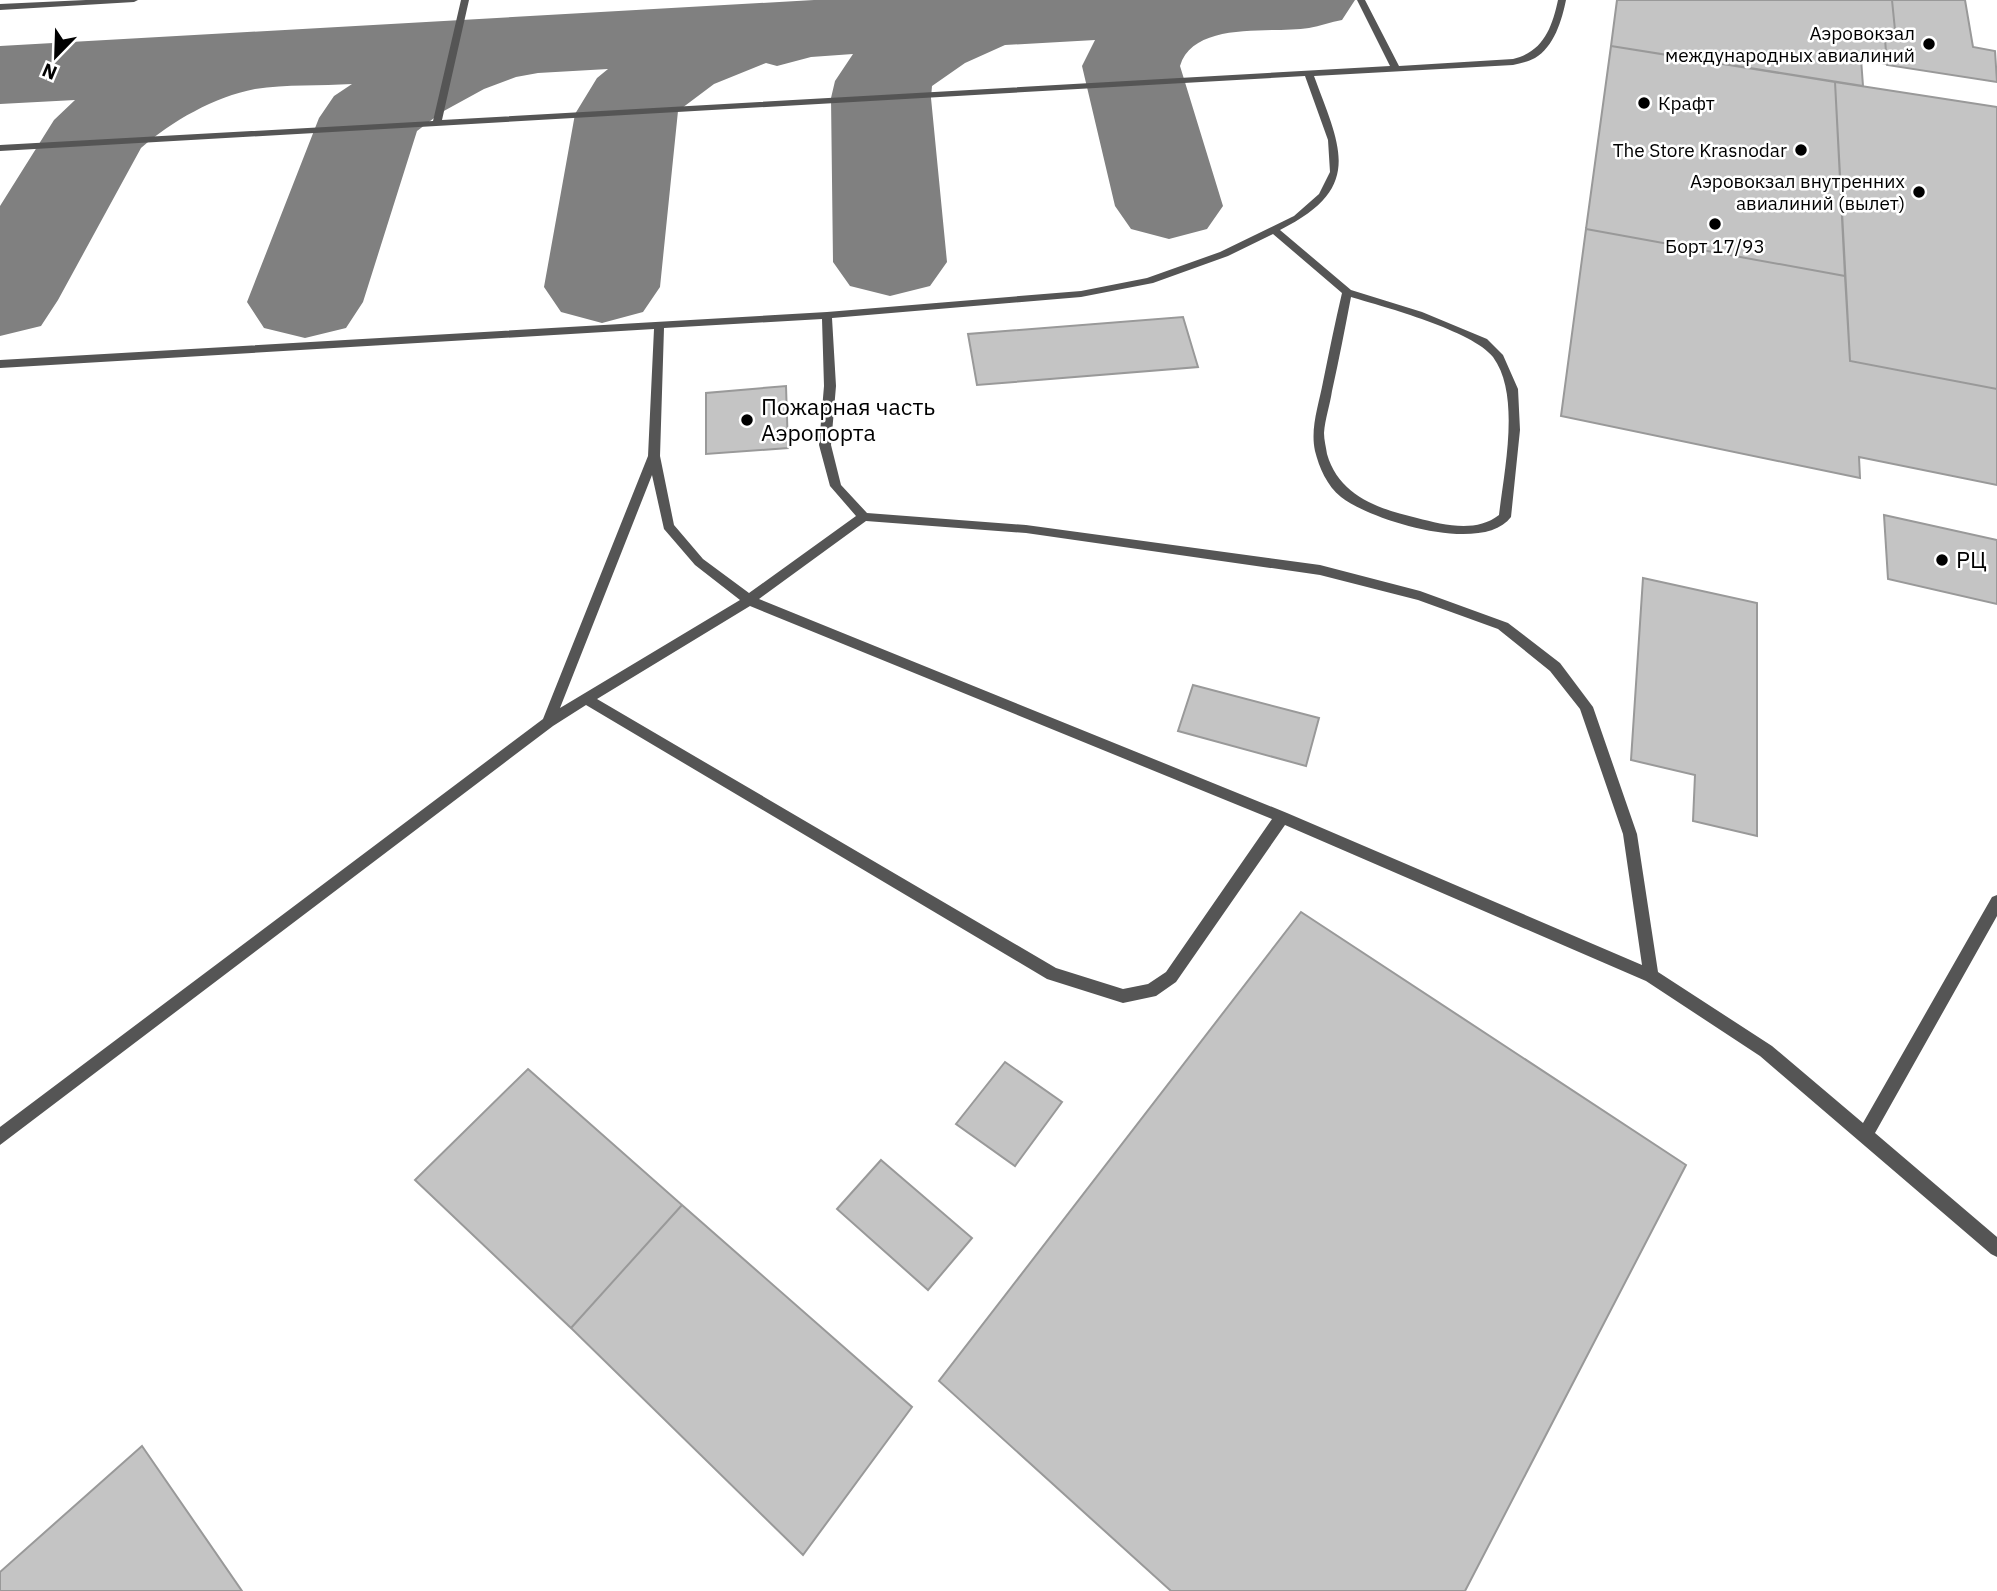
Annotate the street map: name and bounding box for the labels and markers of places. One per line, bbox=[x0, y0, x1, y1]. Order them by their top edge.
place label: Аэровокзал международных авиалиний bbox=[1665, 21, 1915, 67]
marker: Аэровокзал международных авиалиний bbox=[1921, 36, 1937, 52]
place label: Крафт bbox=[1658, 91, 1715, 115]
marker: Крафт bbox=[1636, 95, 1652, 111]
place label: The Store Krasnodar bbox=[1613, 138, 1787, 162]
marker: The Store Krasnodar bbox=[1793, 142, 1809, 158]
place label: Аэровокзал внутренних авиалиний (вылет) bbox=[1690, 169, 1905, 215]
marker: Аэровокзал внутренних авиалиний (вылет) bbox=[1911, 184, 1927, 200]
marker: Борт 17/93 bbox=[1707, 216, 1723, 232]
place label: Борт 17/93 bbox=[1665, 234, 1765, 258]
place label: Пожарная часть Аэропорта bbox=[761, 391, 935, 447]
marker: Пожарная часть Аэропорта bbox=[739, 412, 755, 428]
place label: РЦ bbox=[1956, 544, 1987, 574]
marker: РЦ bbox=[1934, 552, 1950, 568]

